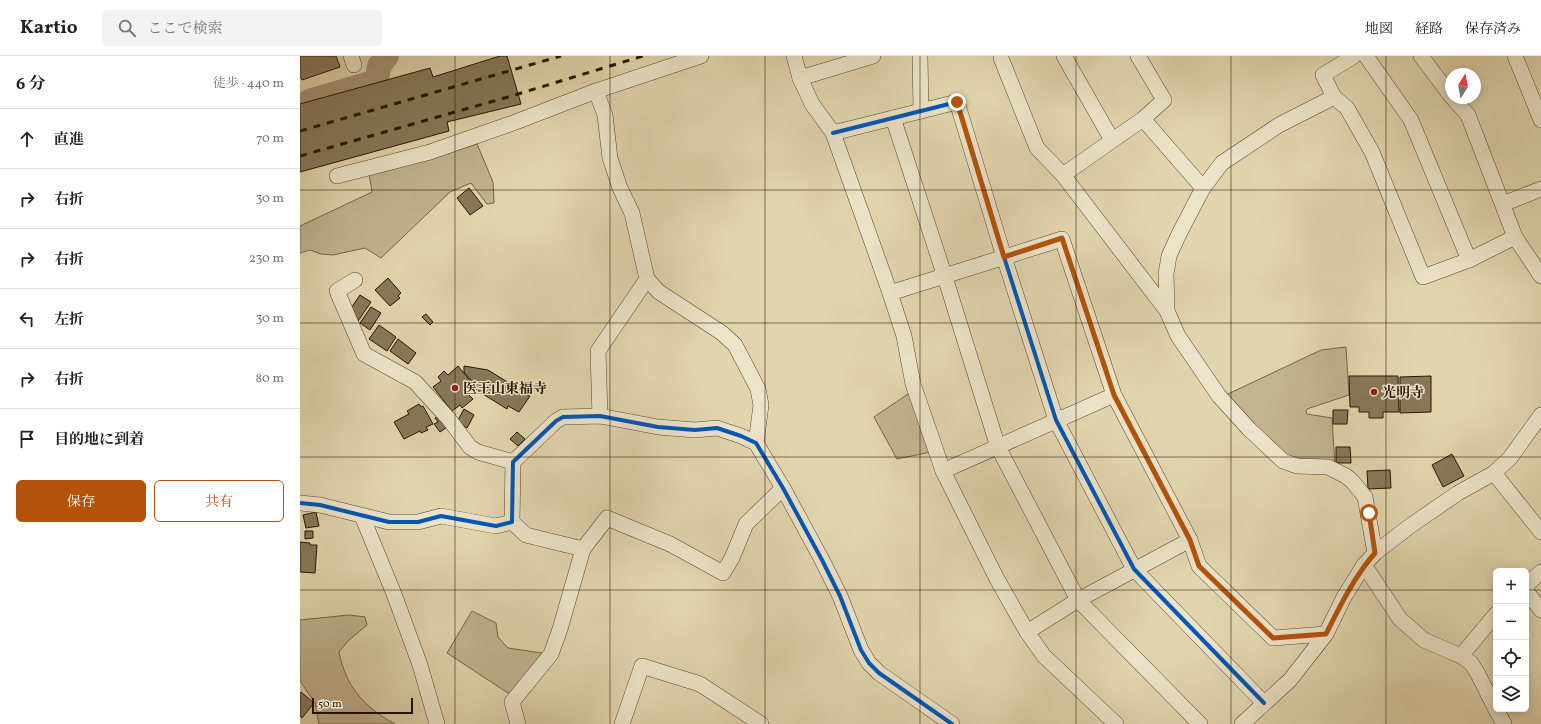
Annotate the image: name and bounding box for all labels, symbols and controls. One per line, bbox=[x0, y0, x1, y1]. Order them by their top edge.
search box bbox=[102, 10, 382, 46]
text: Kartio bbox=[20, 15, 78, 41]
icon: search bbox=[116, 17, 138, 39]
text: ここで検索 bbox=[148, 19, 223, 40]
text: 地図 bbox=[1365, 20, 1393, 39]
text: 経路 bbox=[1415, 20, 1443, 39]
text: 保存済み bbox=[1465, 20, 1521, 39]
north arrow bbox=[1445, 68, 1481, 104]
text: 6 分 bbox=[16, 73, 46, 96]
text: 徒歩 · 440 m bbox=[213, 75, 284, 93]
route end bbox=[948, 93, 966, 111]
icon: ahead bbox=[16, 128, 38, 150]
text: 直進 bbox=[54, 130, 84, 151]
text: 70 m bbox=[256, 130, 284, 148]
icon: right bbox=[16, 188, 38, 210]
text: 右折 bbox=[54, 190, 84, 211]
text: 30 m bbox=[256, 190, 284, 208]
icon: right bbox=[16, 248, 38, 270]
text: 右折 bbox=[54, 250, 84, 271]
text: 230 m bbox=[249, 250, 284, 268]
icon: left bbox=[16, 308, 38, 330]
text: 左折 bbox=[54, 310, 84, 331]
text: 30 m bbox=[256, 310, 284, 328]
icon: right bbox=[16, 368, 38, 390]
text: 右折 bbox=[54, 370, 84, 391]
text: 80 m bbox=[255, 370, 284, 388]
place label: 医王山東福寺 bbox=[463, 380, 547, 399]
marker: 医王山東福寺 bbox=[450, 383, 460, 393]
place label: 光明寺 bbox=[1382, 384, 1424, 403]
marker: 光明寺 bbox=[1369, 387, 1379, 397]
icon: arrive bbox=[16, 428, 38, 450]
text: 目的地に到着 bbox=[54, 430, 144, 451]
button: 保存 bbox=[16, 480, 146, 522]
button: 共有 bbox=[154, 480, 284, 522]
route start bbox=[1360, 504, 1378, 522]
map controls bbox=[1493, 568, 1529, 712]
button: + bbox=[1493, 568, 1529, 604]
button: − bbox=[1493, 604, 1529, 640]
button: locate bbox=[1493, 640, 1529, 676]
button: layers bbox=[1493, 676, 1529, 712]
scale bar bbox=[312, 696, 413, 715]
text: 50 m bbox=[318, 697, 342, 712]

